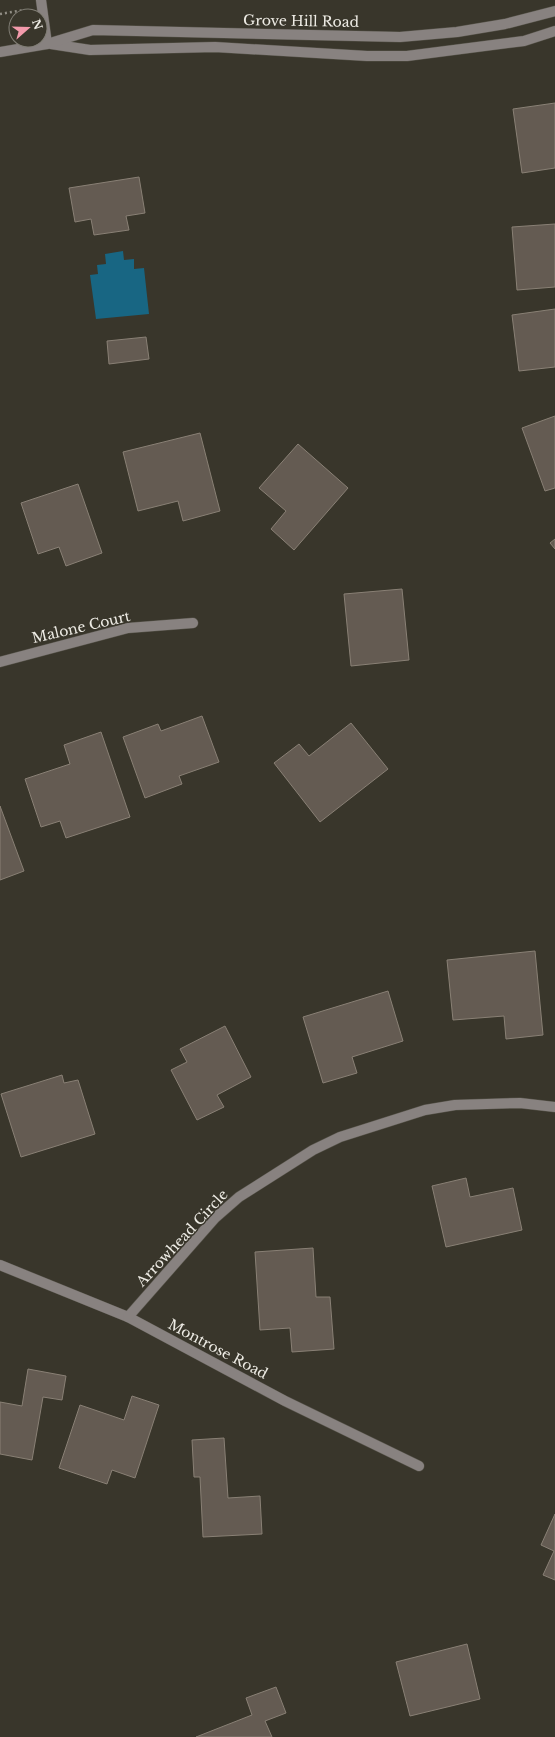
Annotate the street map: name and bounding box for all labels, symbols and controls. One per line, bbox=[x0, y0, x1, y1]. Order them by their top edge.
north arrow bbox=[8, 8, 48, 48]
street label: Grove Hill Road bbox=[243, 11, 360, 31]
text: N bbox=[29, 17, 46, 32]
street label: Malone Court bbox=[30, 607, 132, 647]
street label: Arrowhead Circle bbox=[132, 1186, 232, 1291]
street label: Montrose Road bbox=[165, 1315, 271, 1383]

